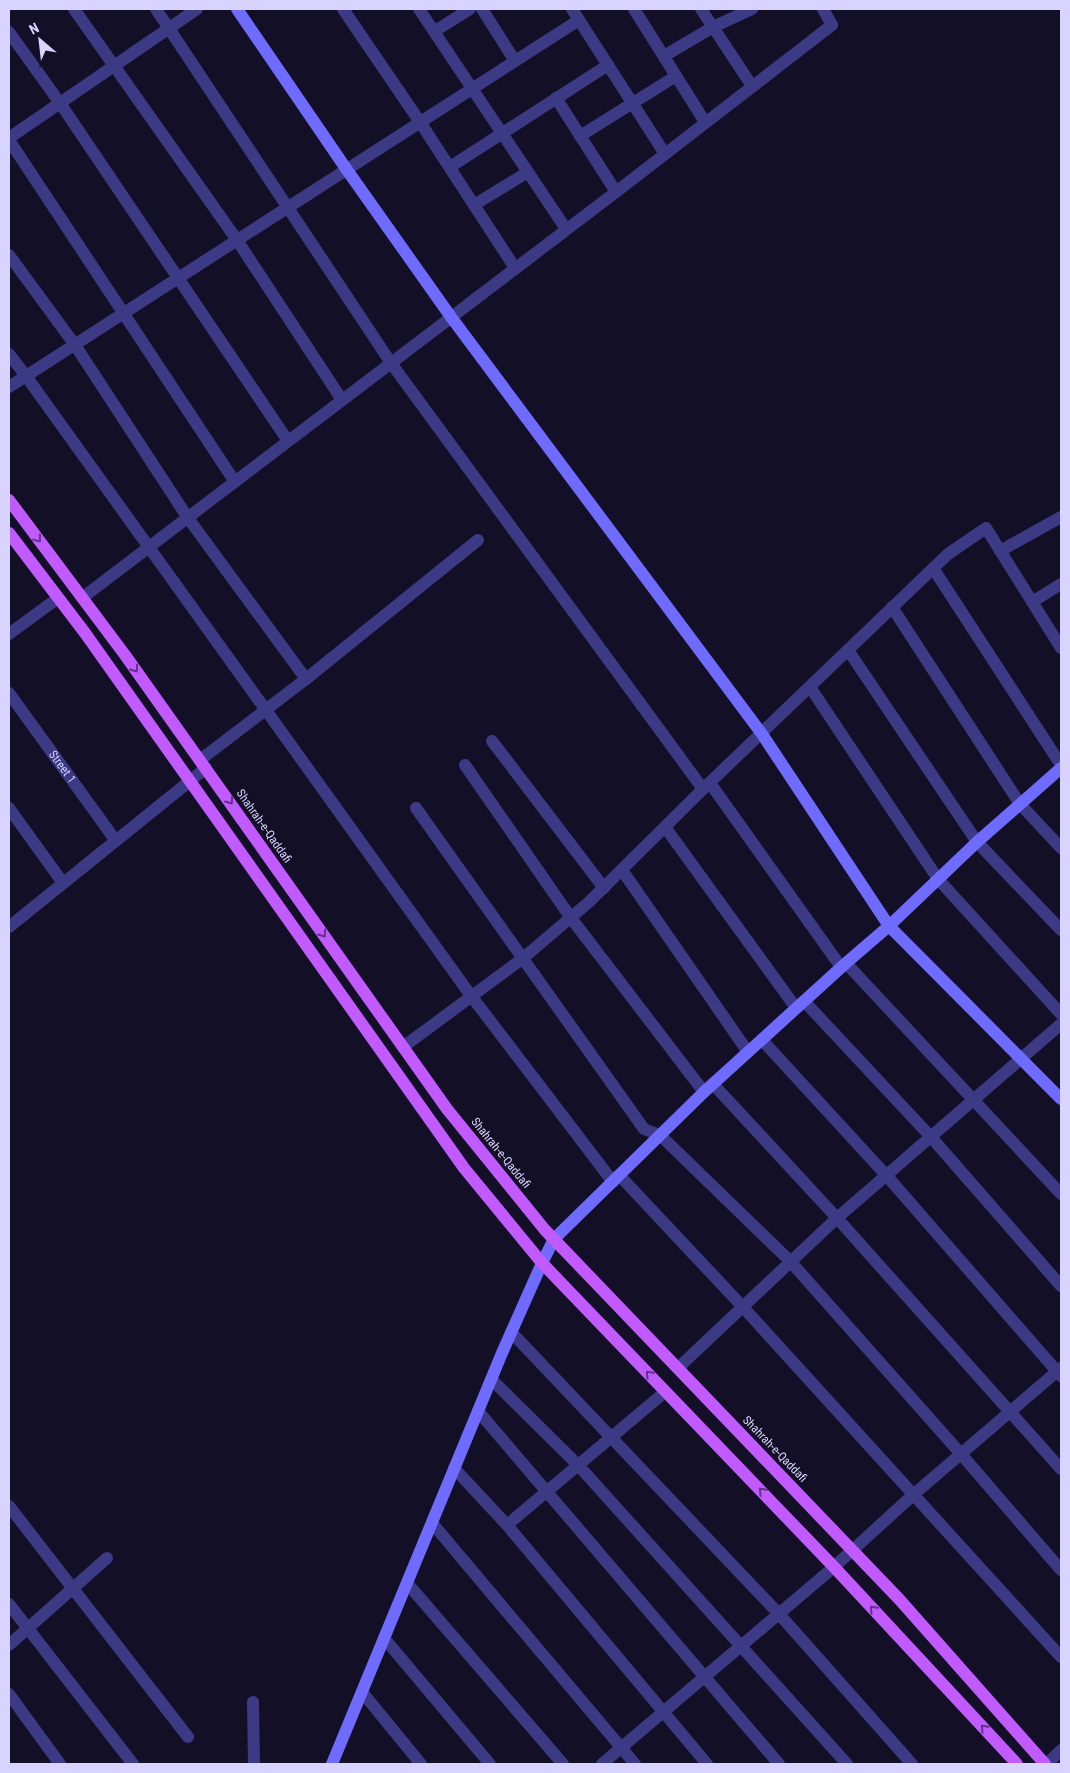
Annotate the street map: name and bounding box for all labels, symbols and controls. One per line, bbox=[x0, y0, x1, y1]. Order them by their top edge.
north arrow bbox=[15, 15, 65, 65]
text: N bbox=[26, 19, 41, 38]
one-way arrow bbox=[32, 533, 41, 543]
one-way arrow bbox=[129, 663, 138, 673]
street label: Street 1 bbox=[46, 748, 79, 786]
street label: Shahrah-e-Qaddafi bbox=[233, 787, 295, 865]
one-way arrow bbox=[224, 795, 232, 804]
one-way arrow bbox=[317, 928, 326, 938]
street label: Shahrah-e-Qaddafi bbox=[468, 1115, 534, 1191]
one-way arrow bbox=[646, 1371, 655, 1380]
street label: Shahrah-e-Qaddafi bbox=[740, 1413, 810, 1485]
one-way arrow bbox=[758, 1488, 767, 1497]
one-way arrow bbox=[870, 1606, 879, 1615]
one-way arrow bbox=[981, 1725, 990, 1734]

